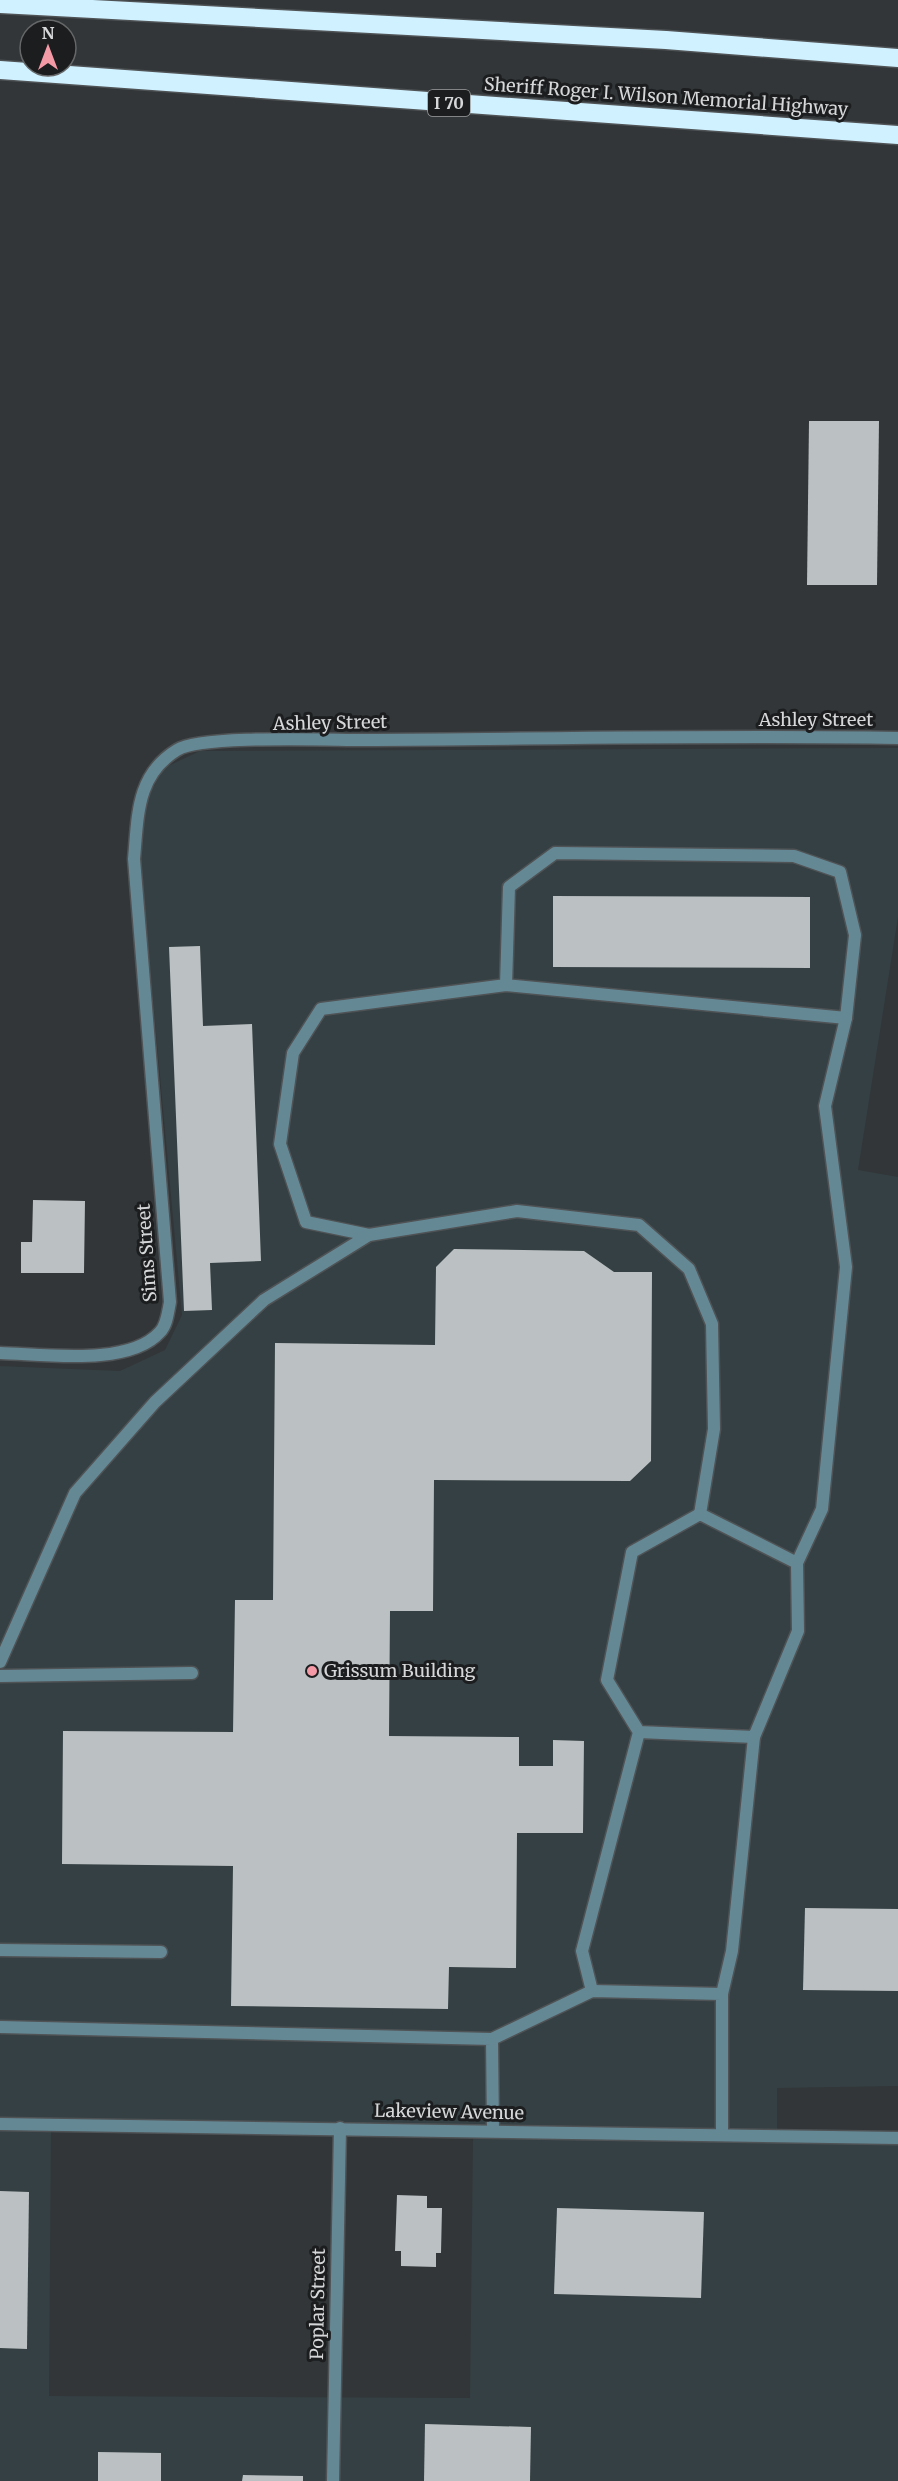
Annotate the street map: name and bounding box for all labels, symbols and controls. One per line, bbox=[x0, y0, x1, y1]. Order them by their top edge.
north arrow bbox=[18, 18, 78, 78]
text: N bbox=[42, 23, 55, 43]
street label: Sheriff Roger I. Wilson Memorial Highway bbox=[483, 72, 849, 121]
road number: I 70 bbox=[428, 90, 470, 116]
street label: Ashley Street bbox=[758, 708, 873, 731]
street label: Ashley Street bbox=[272, 710, 387, 735]
street label: Sims Street bbox=[132, 1203, 161, 1303]
place label: Grissum Building bbox=[324, 1659, 476, 1682]
marker: Grissum Building bbox=[305, 1664, 319, 1678]
street label: Lakeview Avenue bbox=[374, 2099, 524, 2124]
street label: Poplar Street bbox=[305, 2248, 330, 2360]

